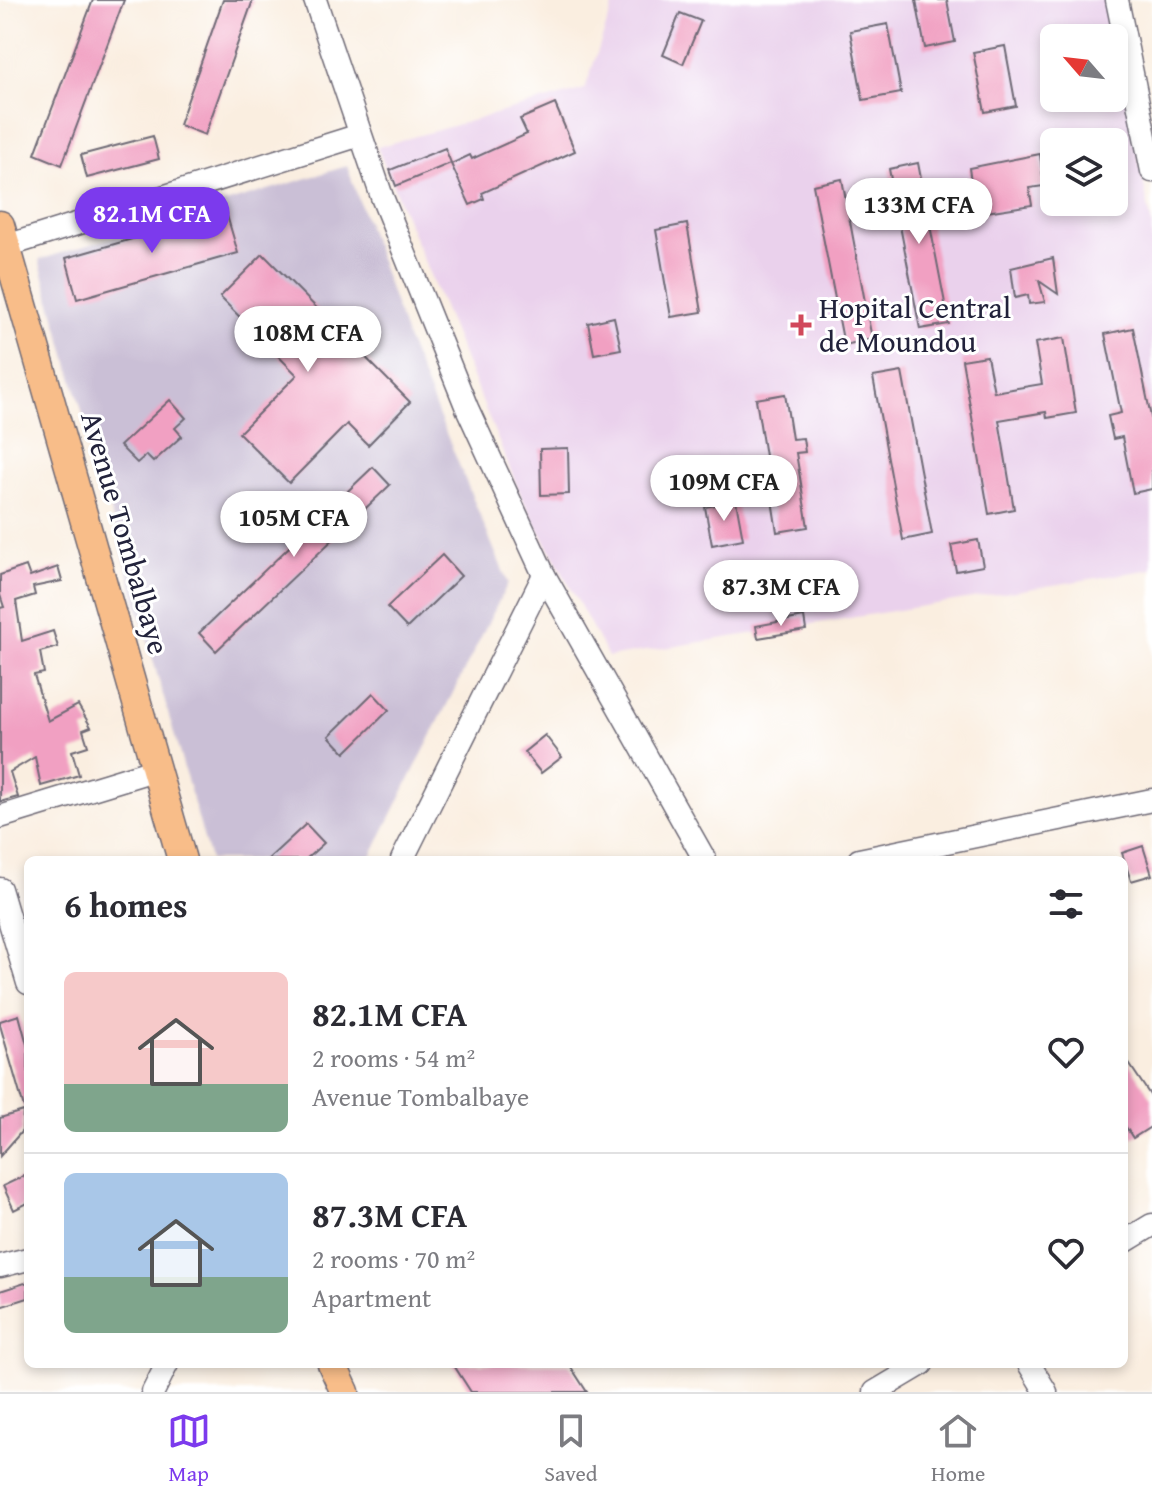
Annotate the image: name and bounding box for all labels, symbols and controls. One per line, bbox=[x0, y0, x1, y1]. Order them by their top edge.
north arrow bbox=[1040, 24, 1128, 112]
map controls bbox=[1040, 24, 1128, 216]
button: layers bbox=[1040, 128, 1128, 216]
pin: 133M CFA bbox=[836, 178, 1002, 246]
text: 133M CFA bbox=[863, 184, 975, 223]
pin: 82.1M CFA bbox=[60, 187, 244, 255]
text: 82.1M CFA bbox=[93, 193, 211, 232]
place label: Hopital Central de Moundou bbox=[819, 285, 1011, 363]
pin: 108M CFA bbox=[225, 306, 391, 374]
text: 108M CFA bbox=[252, 312, 364, 351]
marker: Hopital Central de Moundou bbox=[790, 314, 812, 336]
street label: Avenue Tombalbaye bbox=[70, 406, 182, 659]
pin: 109M CFA bbox=[641, 455, 807, 523]
text: 109M CFA bbox=[668, 461, 780, 500]
pin: 105M CFA bbox=[211, 491, 377, 559]
text: 105M CFA bbox=[238, 497, 350, 536]
pin: 87.3M CFA bbox=[689, 560, 873, 628]
text: 87.3M CFA bbox=[722, 566, 840, 605]
text: 6 homes bbox=[64, 880, 188, 929]
icon: filters bbox=[1044, 882, 1088, 926]
text: 82.1M CFA bbox=[312, 989, 467, 1038]
icon: home bbox=[128, 1004, 224, 1100]
icon: heart bbox=[1044, 1030, 1088, 1074]
text: 2 rooms · 54 m² bbox=[312, 1038, 475, 1077]
text: Avenue Tombalbaye bbox=[312, 1077, 529, 1116]
text: 87.3M CFA bbox=[312, 1190, 467, 1239]
icon: home bbox=[128, 1205, 224, 1301]
icon: heart bbox=[1044, 1231, 1088, 1275]
text: 2 rooms · 70 m² bbox=[312, 1239, 475, 1278]
text: Apartment bbox=[312, 1278, 431, 1317]
tab: Map bbox=[167, 1409, 211, 1489]
tab: Saved bbox=[544, 1409, 598, 1489]
tab: Home bbox=[931, 1409, 985, 1489]

